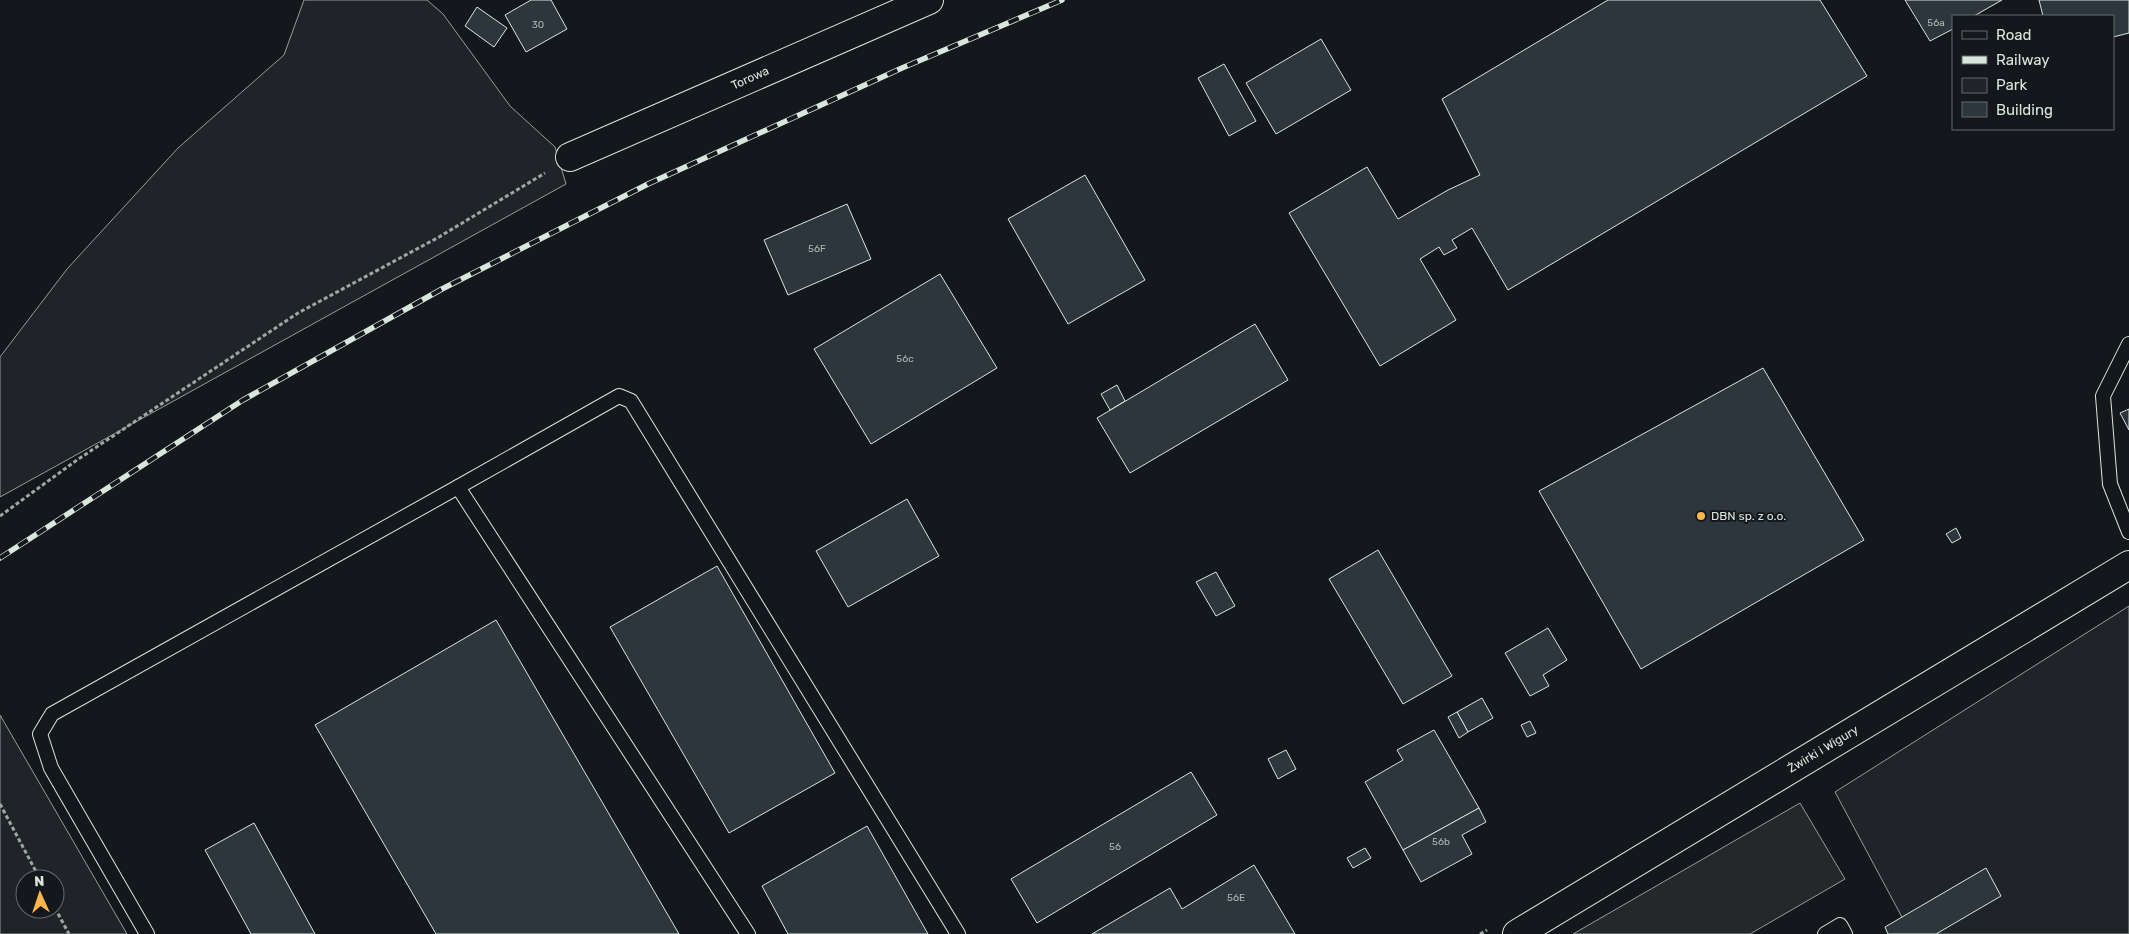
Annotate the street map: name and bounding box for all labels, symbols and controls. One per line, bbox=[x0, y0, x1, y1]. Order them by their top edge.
legend bbox=[1952, 15, 2114, 130]
house number: 56a bbox=[1927, 17, 1945, 29]
house number: 30 bbox=[532, 19, 544, 31]
text: Road bbox=[1996, 26, 2032, 44]
text: Railway bbox=[1996, 51, 2050, 69]
street label: Torowa bbox=[729, 63, 771, 93]
text: Park bbox=[1996, 76, 2027, 94]
text: Building bbox=[1996, 101, 2053, 119]
house number: 56F bbox=[808, 243, 826, 255]
house number: 56c bbox=[896, 353, 914, 365]
place label: DBN sp. z o.o. bbox=[1711, 509, 1786, 523]
marker: DBN sp. z o.o. bbox=[1695, 510, 1707, 522]
street label: Żwirki i Wigury bbox=[1785, 722, 1861, 776]
house number: 56b bbox=[1432, 836, 1450, 848]
house number: 56 bbox=[1109, 841, 1121, 853]
north arrow bbox=[15, 869, 65, 919]
text: N bbox=[34, 873, 45, 890]
house number: 56E bbox=[1227, 892, 1245, 904]

